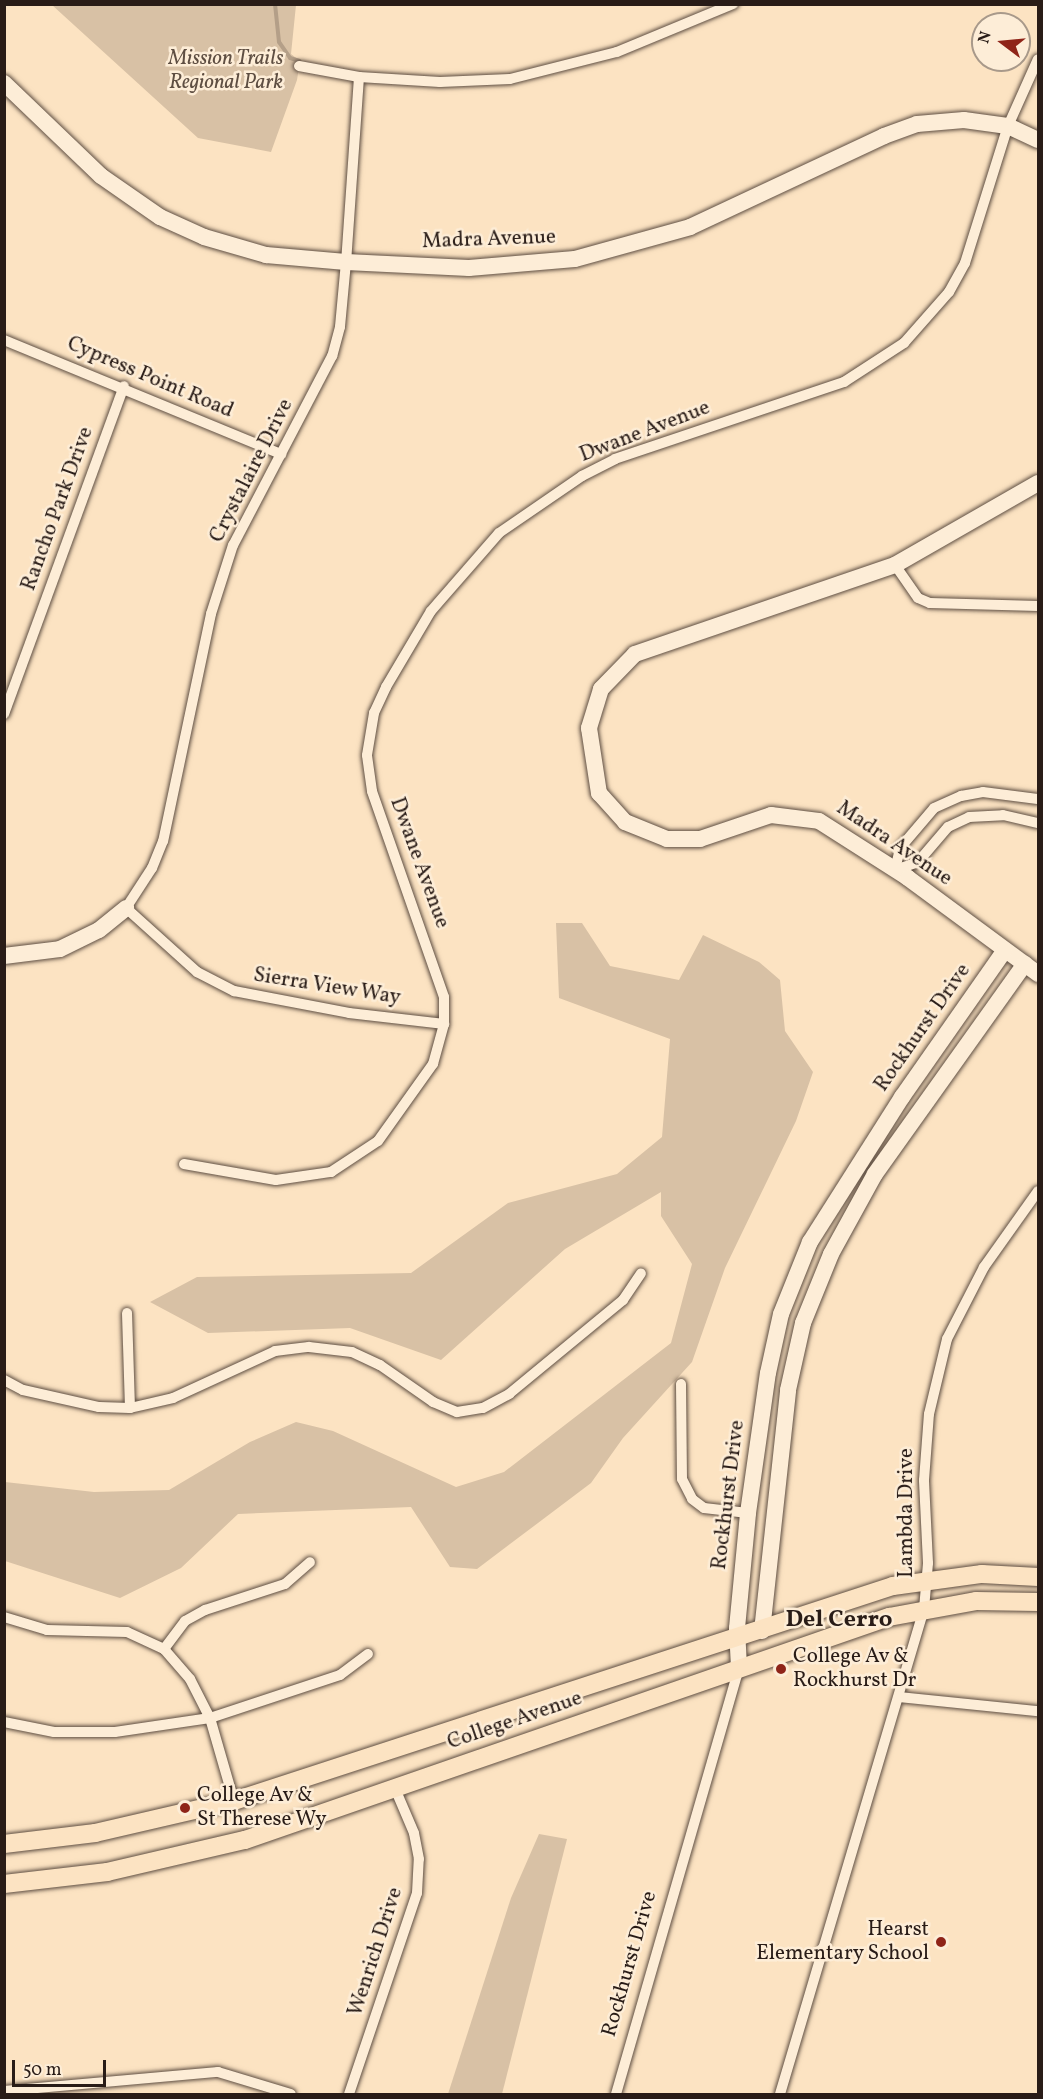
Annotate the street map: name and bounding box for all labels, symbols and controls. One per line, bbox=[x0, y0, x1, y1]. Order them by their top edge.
north arrow bbox=[971, 12, 1031, 72]
text: N bbox=[973, 29, 998, 46]
park label: Mission Trails Regional Park bbox=[168, 46, 284, 96]
street label: Madra Avenue bbox=[422, 225, 556, 255]
street label: Cypress Point Road bbox=[63, 332, 237, 424]
street label: Crystalaire Drive bbox=[205, 395, 299, 547]
street label: Dwane Avenue bbox=[576, 396, 714, 468]
street label: Rancho Park Drive bbox=[17, 424, 99, 594]
street label: Dwane Avenue bbox=[384, 794, 454, 932]
street label: Madra Avenue bbox=[831, 796, 957, 892]
street label: Rockhurst Drive bbox=[870, 959, 976, 1097]
street label: Sierra View Way bbox=[251, 963, 403, 1011]
street label: Rockhurst Drive bbox=[707, 1419, 751, 1571]
street label: Lambda Drive bbox=[894, 1448, 920, 1578]
district label: Del Cerro bbox=[785, 1607, 893, 1635]
place label: College Av & Rockhurst Dr bbox=[793, 1644, 916, 1694]
marker: College Av & Rockhurst Dr bbox=[774, 1662, 788, 1676]
street label: College Avenue bbox=[444, 1686, 586, 1756]
place label: College Av & St Therese Wy bbox=[197, 1783, 328, 1833]
marker: College Av & St Therese Wy bbox=[178, 1801, 192, 1815]
street label: Wenrich Drive bbox=[343, 1884, 409, 2020]
street label: Rockhurst Drive bbox=[597, 1888, 663, 2040]
place label: Hearst Elementary School bbox=[755, 1917, 929, 1967]
marker: Hearst Elementary School bbox=[934, 1935, 948, 1949]
scale bar bbox=[15, 2048, 110, 2086]
text: 50 m bbox=[23, 2058, 62, 2083]

